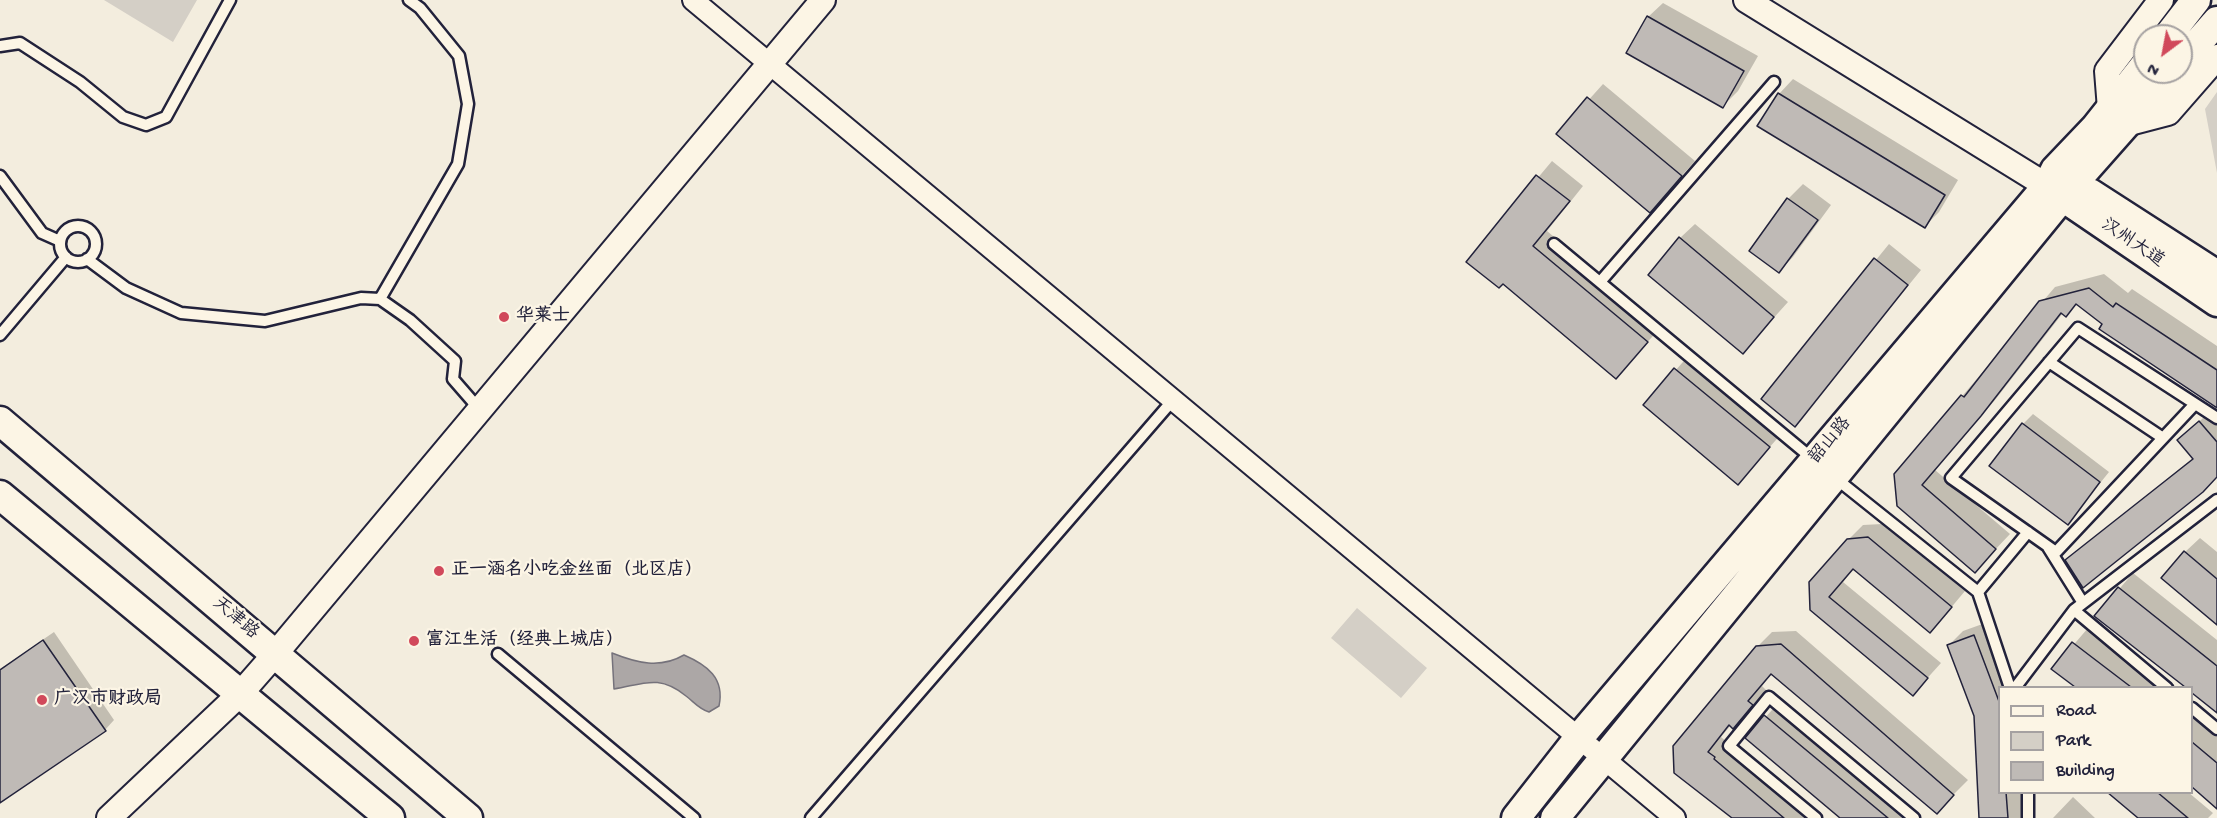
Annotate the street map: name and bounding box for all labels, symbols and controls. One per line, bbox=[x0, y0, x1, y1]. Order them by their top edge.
north arrow bbox=[2133, 24, 2193, 84]
text: N bbox=[2145, 57, 2164, 79]
street label: 汉州大道 bbox=[2096, 215, 2168, 273]
place label: 华莱士 bbox=[516, 306, 570, 328]
marker: 华莱士 bbox=[497, 310, 511, 324]
street label: 韶山路 bbox=[1805, 413, 1857, 469]
place label: 正一涵名小吃金丝面（北区店） bbox=[451, 560, 703, 582]
marker: 正一涵名小吃金丝面（北区店） bbox=[432, 564, 446, 578]
street label: 天津路 bbox=[207, 593, 263, 645]
place label: 富江生活（经典上城店） bbox=[426, 630, 624, 652]
marker: 富江生活（经典上城店） bbox=[407, 634, 421, 648]
legend bbox=[1998, 686, 2193, 794]
place label: 广汉市财政局 bbox=[54, 689, 162, 711]
marker: 广汉市财政局 bbox=[35, 693, 49, 707]
text: Road bbox=[2056, 701, 2095, 722]
text: Park bbox=[2056, 731, 2090, 752]
text: Building bbox=[2056, 761, 2115, 782]

